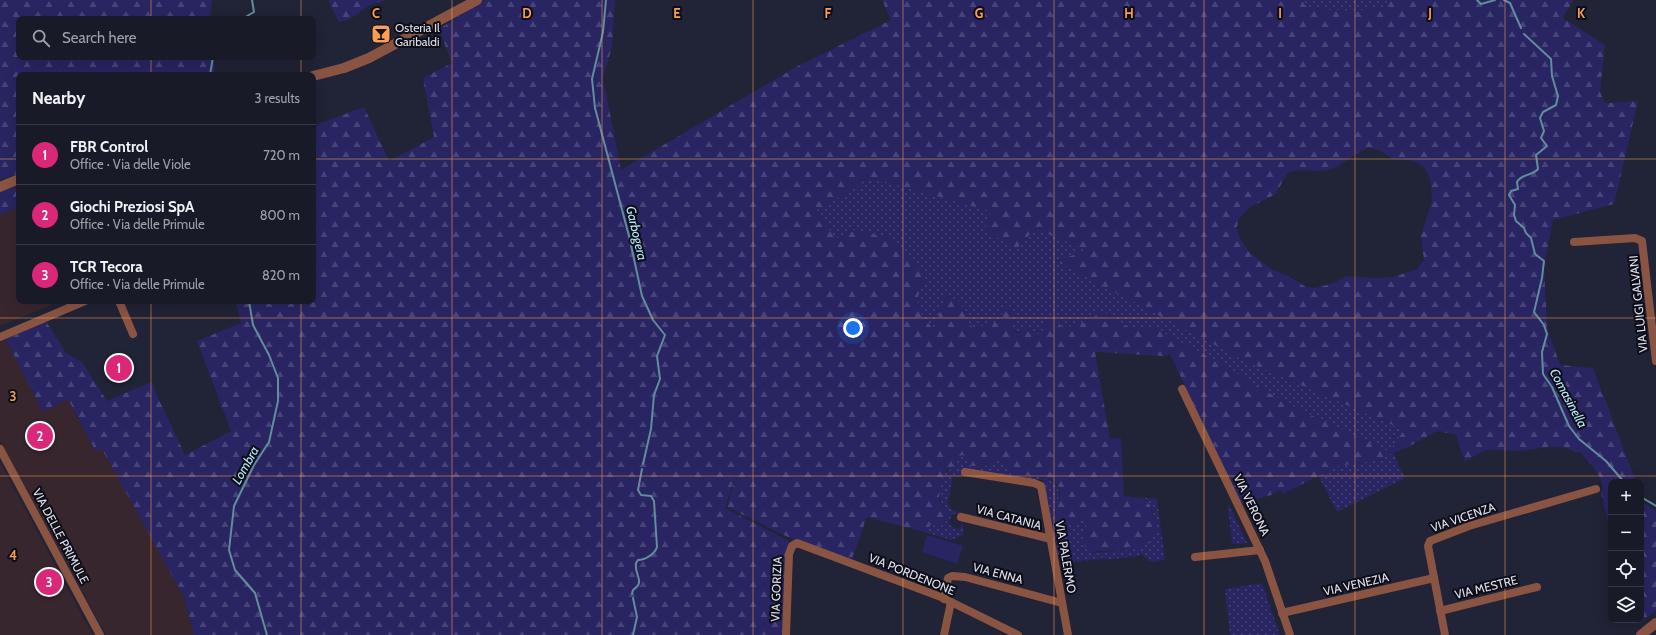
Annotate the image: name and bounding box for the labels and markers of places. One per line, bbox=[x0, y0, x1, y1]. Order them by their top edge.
place label: Osteria Il Garibaldi bbox=[395, 20, 440, 49]
bar icon: Osteria Il Garibaldi bbox=[370, 23, 392, 45]
pin: 1 bbox=[106, 353, 132, 383]
pin: 2 bbox=[27, 421, 53, 451]
pin: 3 bbox=[36, 567, 62, 597]

